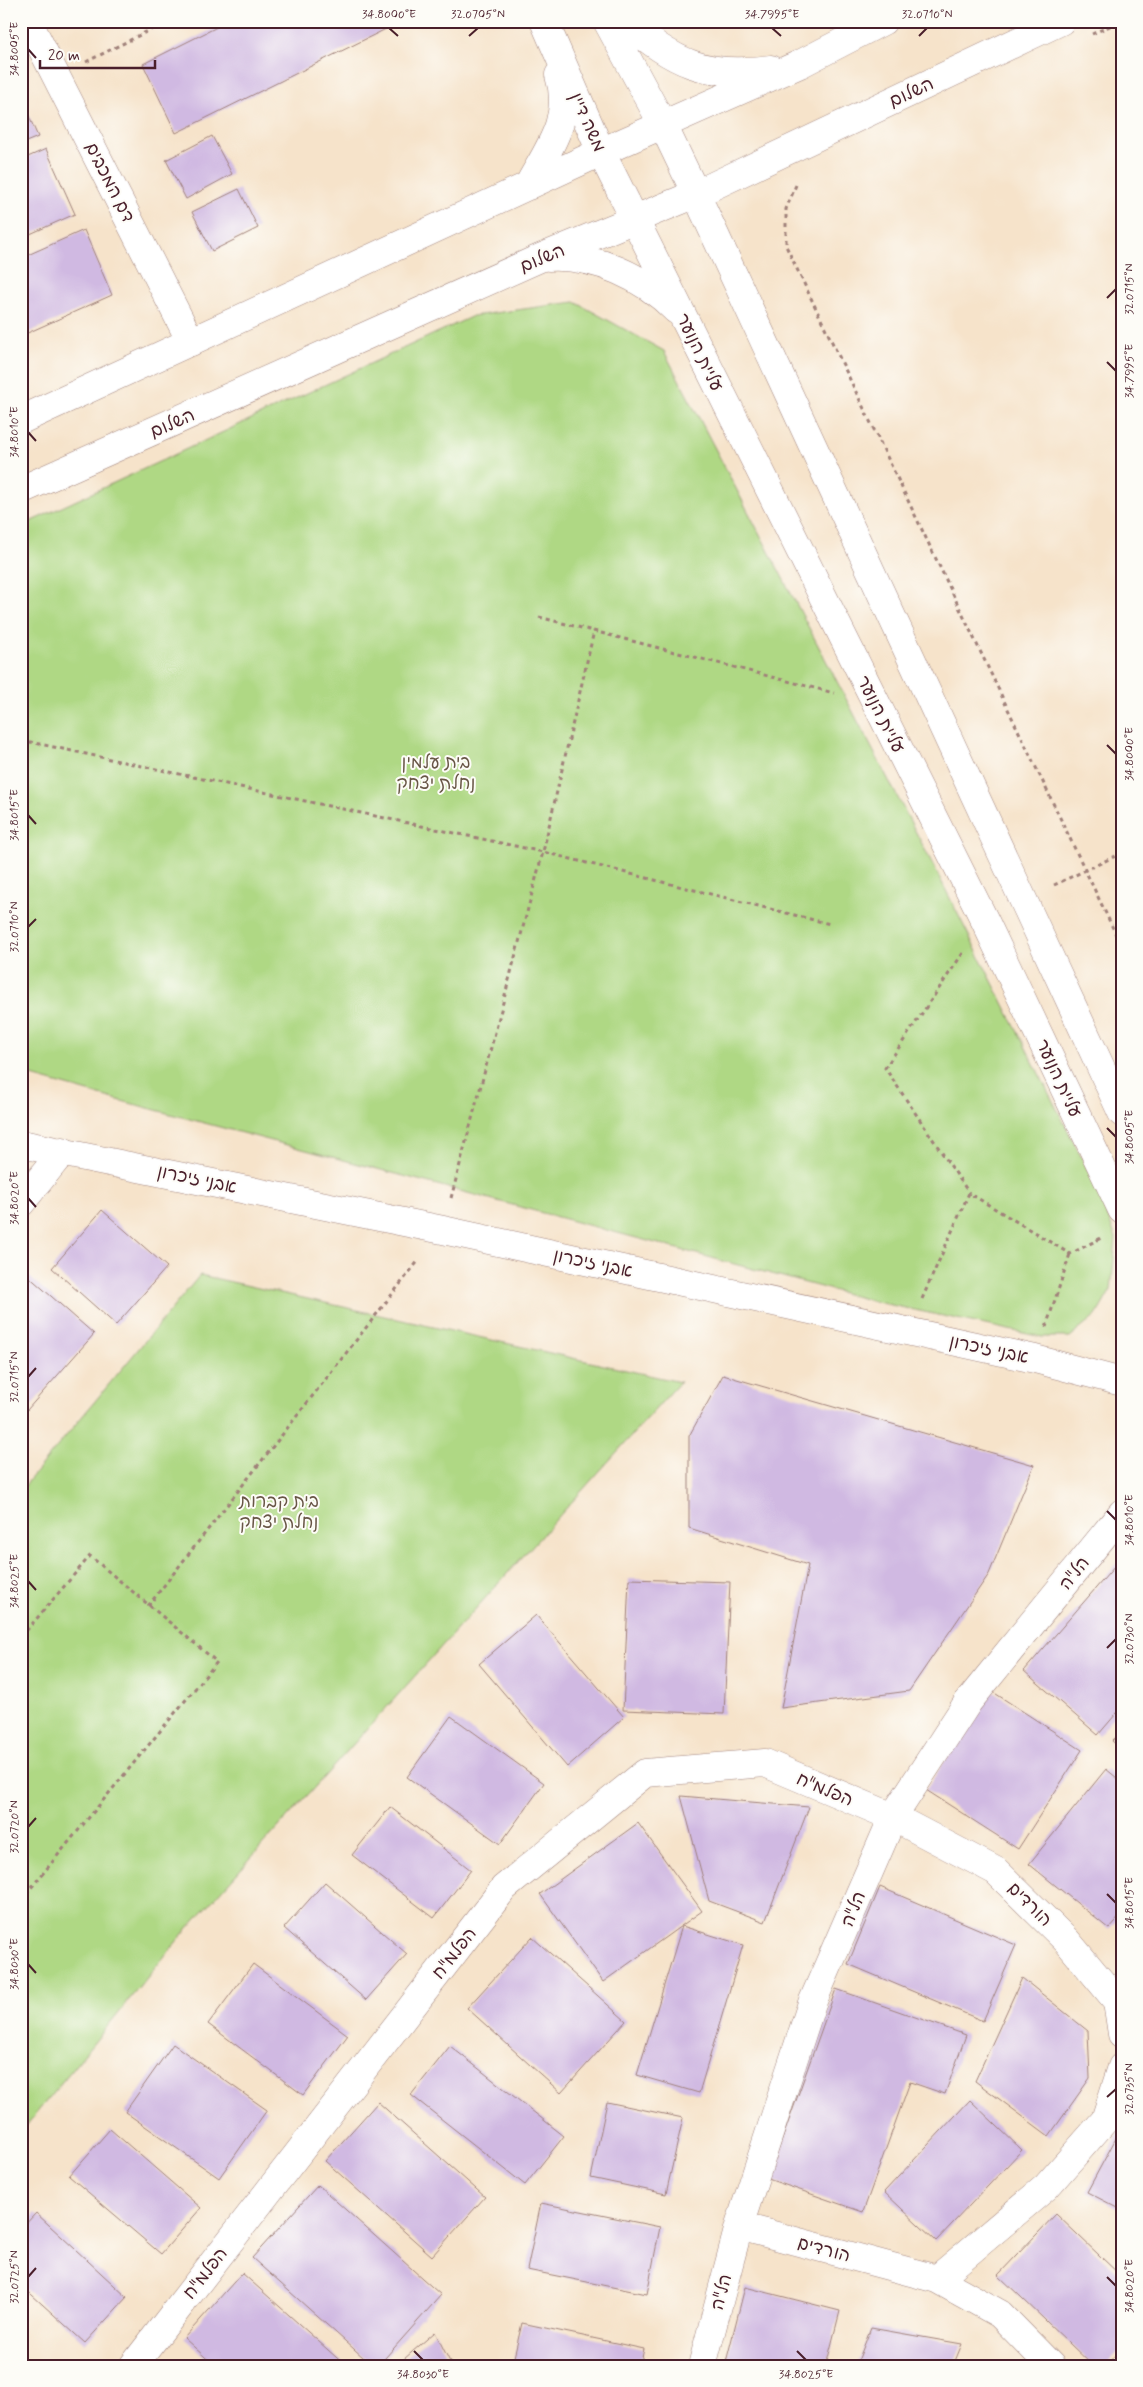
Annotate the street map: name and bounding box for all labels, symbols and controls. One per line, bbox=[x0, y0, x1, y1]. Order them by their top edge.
text: 34.8000°E bbox=[362, 7, 416, 23]
text: 32.0705°N bbox=[451, 7, 505, 23]
text: 34.7995°E bbox=[745, 7, 799, 23]
text: 32.0710°N bbox=[902, 7, 952, 23]
text: 34.8005°E bbox=[7, 22, 23, 76]
scale bar bbox=[40, 38, 155, 70]
text: 20 m bbox=[48, 46, 80, 66]
street label: השלום bbox=[885, 72, 938, 114]
street label: משה דיין bbox=[563, 89, 611, 156]
street label: דם המכבים bbox=[79, 138, 140, 227]
street label: השלום bbox=[516, 239, 569, 279]
text: 32.0715°N bbox=[1122, 263, 1138, 315]
street label: עליית הנוער bbox=[670, 310, 728, 395]
text: 34.7995°E bbox=[1122, 344, 1138, 398]
street label: השלום bbox=[146, 403, 199, 444]
text: 34.8010°E bbox=[7, 406, 23, 458]
street label: עליית הנוער bbox=[850, 672, 910, 757]
text: 34.8000°E bbox=[1122, 727, 1138, 781]
park label: בית עלמין נחלת יצחק bbox=[397, 751, 475, 796]
text: 34.8015°E bbox=[7, 789, 23, 841]
text: 32.0710°N bbox=[7, 902, 23, 952]
street label: עליית הנוער bbox=[1030, 1035, 1087, 1121]
text: 34.8005°E bbox=[1122, 1110, 1138, 1164]
street label: אבני זיכרון bbox=[155, 1160, 239, 1200]
text: 34.8020°E bbox=[7, 1171, 23, 1225]
street label: אבני זיכרון bbox=[551, 1244, 635, 1284]
street label: אבני זיכרון bbox=[947, 1330, 1031, 1370]
text: 32.0715°N bbox=[7, 1351, 23, 1403]
park label: בית קברות נחלת יצחק bbox=[238, 1490, 319, 1535]
text: 34.8010°E bbox=[1122, 1494, 1138, 1546]
street label: הל"ה bbox=[1054, 1552, 1096, 1595]
text: 34.8025°E bbox=[7, 1554, 23, 1608]
text: 32.0730°N bbox=[1122, 1614, 1138, 1664]
street label: הפלמ"ח bbox=[793, 1767, 857, 1813]
text: 32.0720°N bbox=[7, 1800, 23, 1854]
street label: הורדים bbox=[1002, 1877, 1057, 1932]
text: 34.8015°E bbox=[1122, 1877, 1138, 1929]
street label: הל"ה bbox=[836, 1888, 872, 1931]
street label: הפלמ"ח bbox=[427, 1923, 483, 1984]
text: 34.8030°E bbox=[7, 1938, 23, 1990]
text: 32.0735°N bbox=[1122, 2063, 1138, 2115]
street label: הורדים bbox=[795, 2231, 853, 2269]
street label: הפלמ"ח bbox=[178, 2243, 234, 2304]
text: 32.0725°N bbox=[7, 2250, 23, 2304]
text: 34.8020°E bbox=[1122, 2259, 1138, 2313]
street label: הל"ה bbox=[706, 2272, 738, 2313]
text: 34.8030°E bbox=[397, 2367, 449, 2383]
text: 34.8025°E bbox=[779, 2367, 833, 2383]

